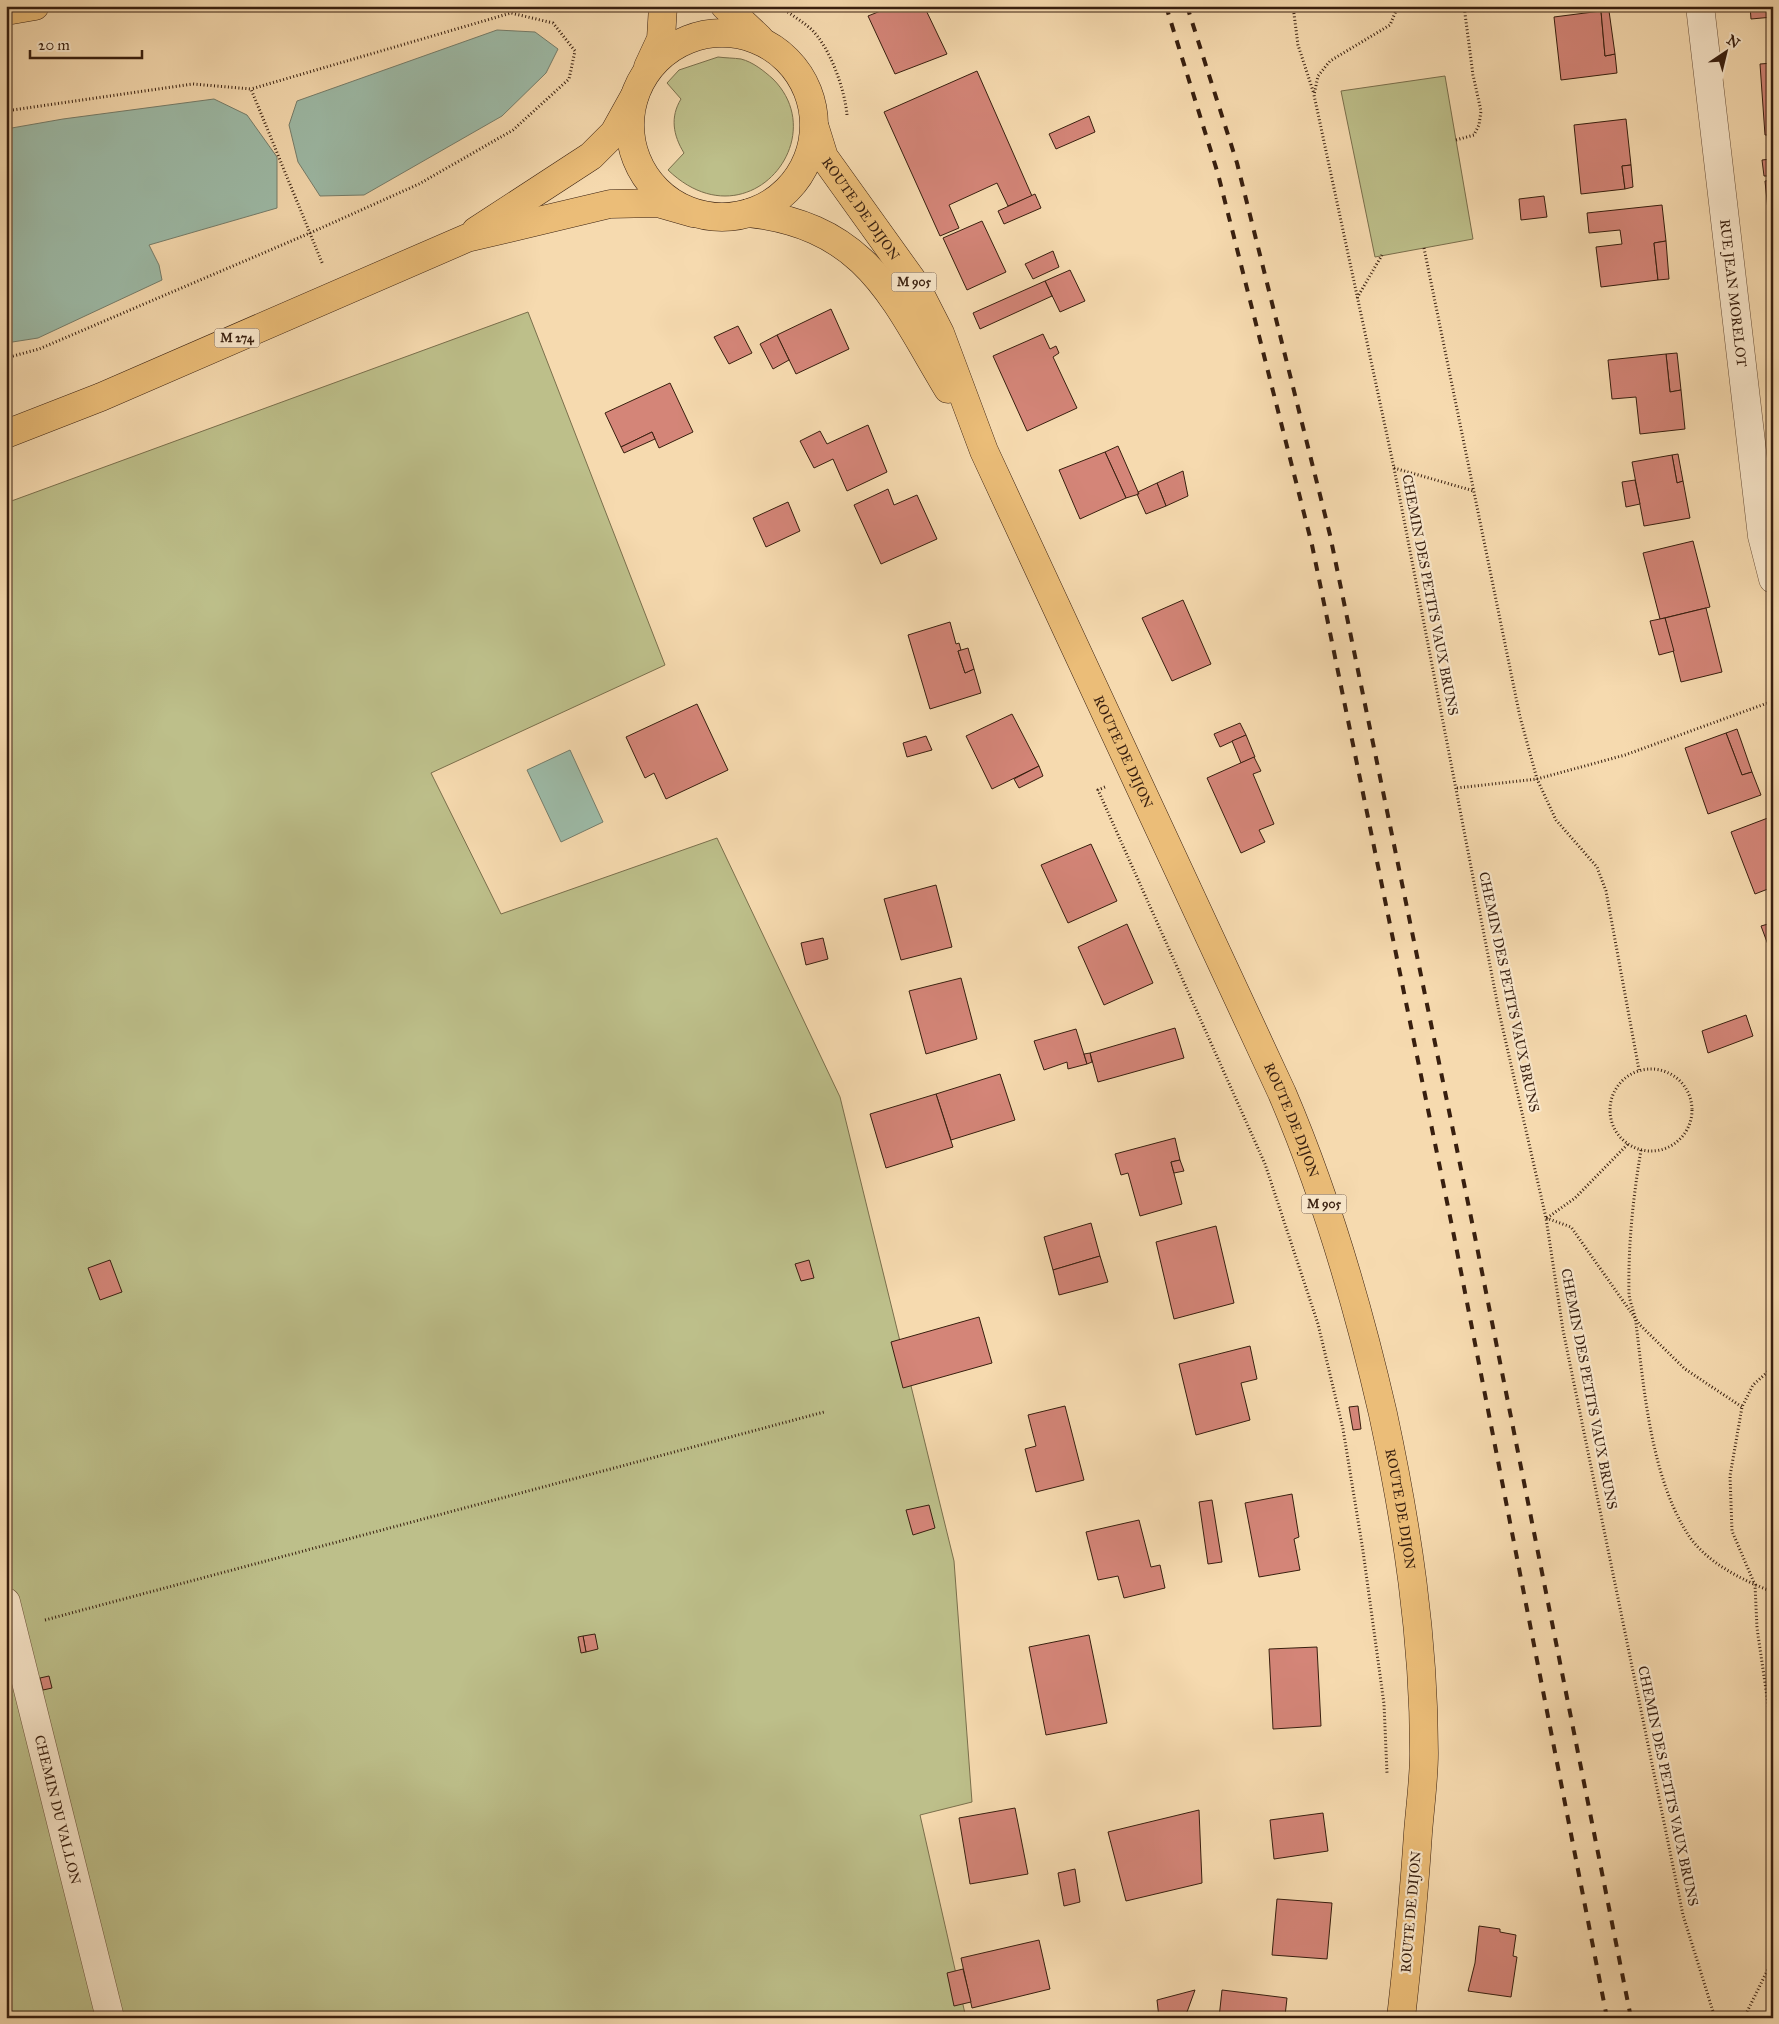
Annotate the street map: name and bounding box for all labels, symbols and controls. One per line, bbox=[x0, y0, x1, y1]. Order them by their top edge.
scale bar bbox=[30, 28, 142, 60]
north arrow bbox=[1702, 28, 1752, 78]
text: N bbox=[1723, 31, 1743, 52]
text: 20 m bbox=[38, 36, 70, 54]
street label: ROUTE DE DIJON bbox=[818, 154, 904, 264]
street label: RUE JEAN MORELOT bbox=[1716, 218, 1751, 368]
road number: M 905 bbox=[892, 272, 936, 292]
road number: M 274 bbox=[214, 328, 260, 348]
street label: CHEMIN DES PETITS VAUX BRUNS bbox=[1398, 473, 1462, 717]
street label: ROUTE DE DIJON bbox=[1090, 693, 1157, 811]
street label: CHEMIN DES PETITS VAUX BRUNS bbox=[1475, 870, 1543, 1114]
street label: ROUTE DE DIJON bbox=[1261, 1060, 1323, 1180]
road number: M 905 bbox=[1302, 1194, 1346, 1214]
street label: CHEMIN DES PETITS VAUX BRUNS bbox=[1557, 1267, 1621, 1511]
street label: ROUTE DE DIJON bbox=[1382, 1447, 1419, 1571]
street label: CHEMIN DES PETITS VAUX BRUNS bbox=[1634, 1664, 1702, 1908]
street label: CHEMIN DU VALLON bbox=[31, 1733, 85, 1886]
street label: ROUTE DE DIJON bbox=[1397, 1850, 1426, 1974]

